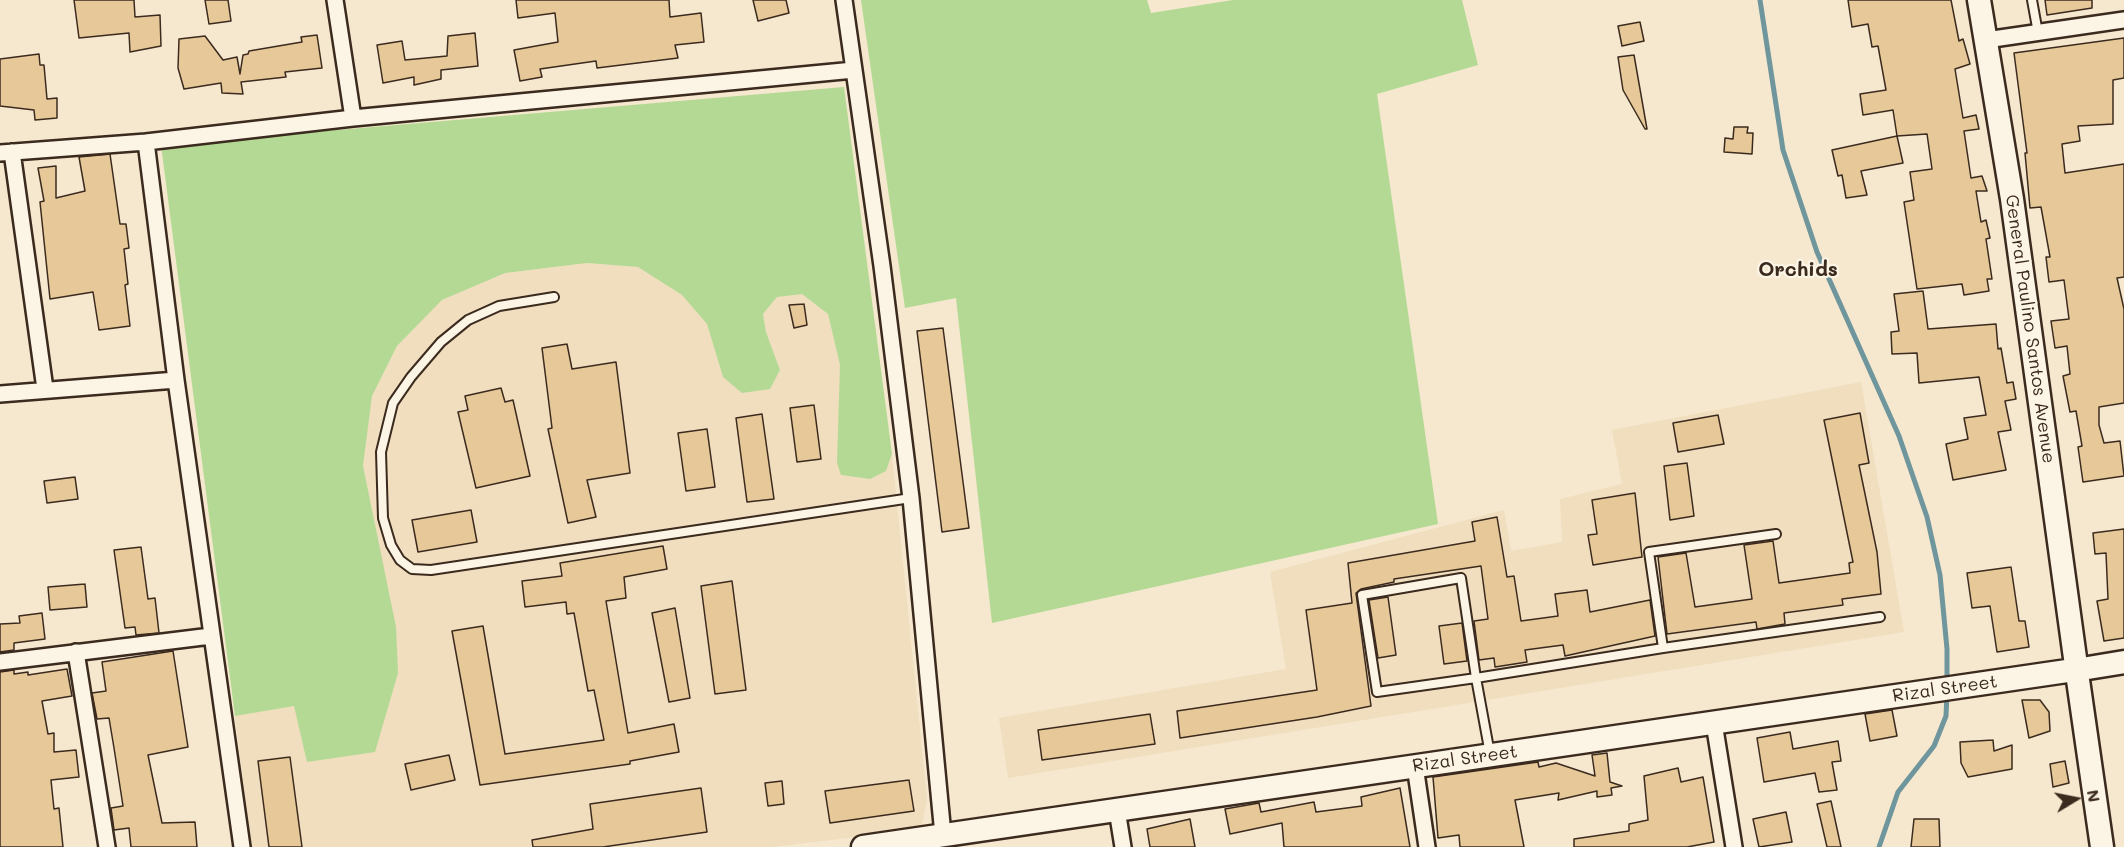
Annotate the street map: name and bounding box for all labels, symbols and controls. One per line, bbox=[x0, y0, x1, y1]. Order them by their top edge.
street label: General Paulino Santos Avenue bbox=[2000, 193, 2060, 465]
district label: Orchids bbox=[1758, 258, 1838, 282]
street label: Rizal Street bbox=[1891, 671, 1999, 707]
street label: Rizal Street bbox=[1411, 741, 1519, 777]
north arrow bbox=[2046, 769, 2106, 829]
text: N bbox=[2083, 788, 2106, 804]

